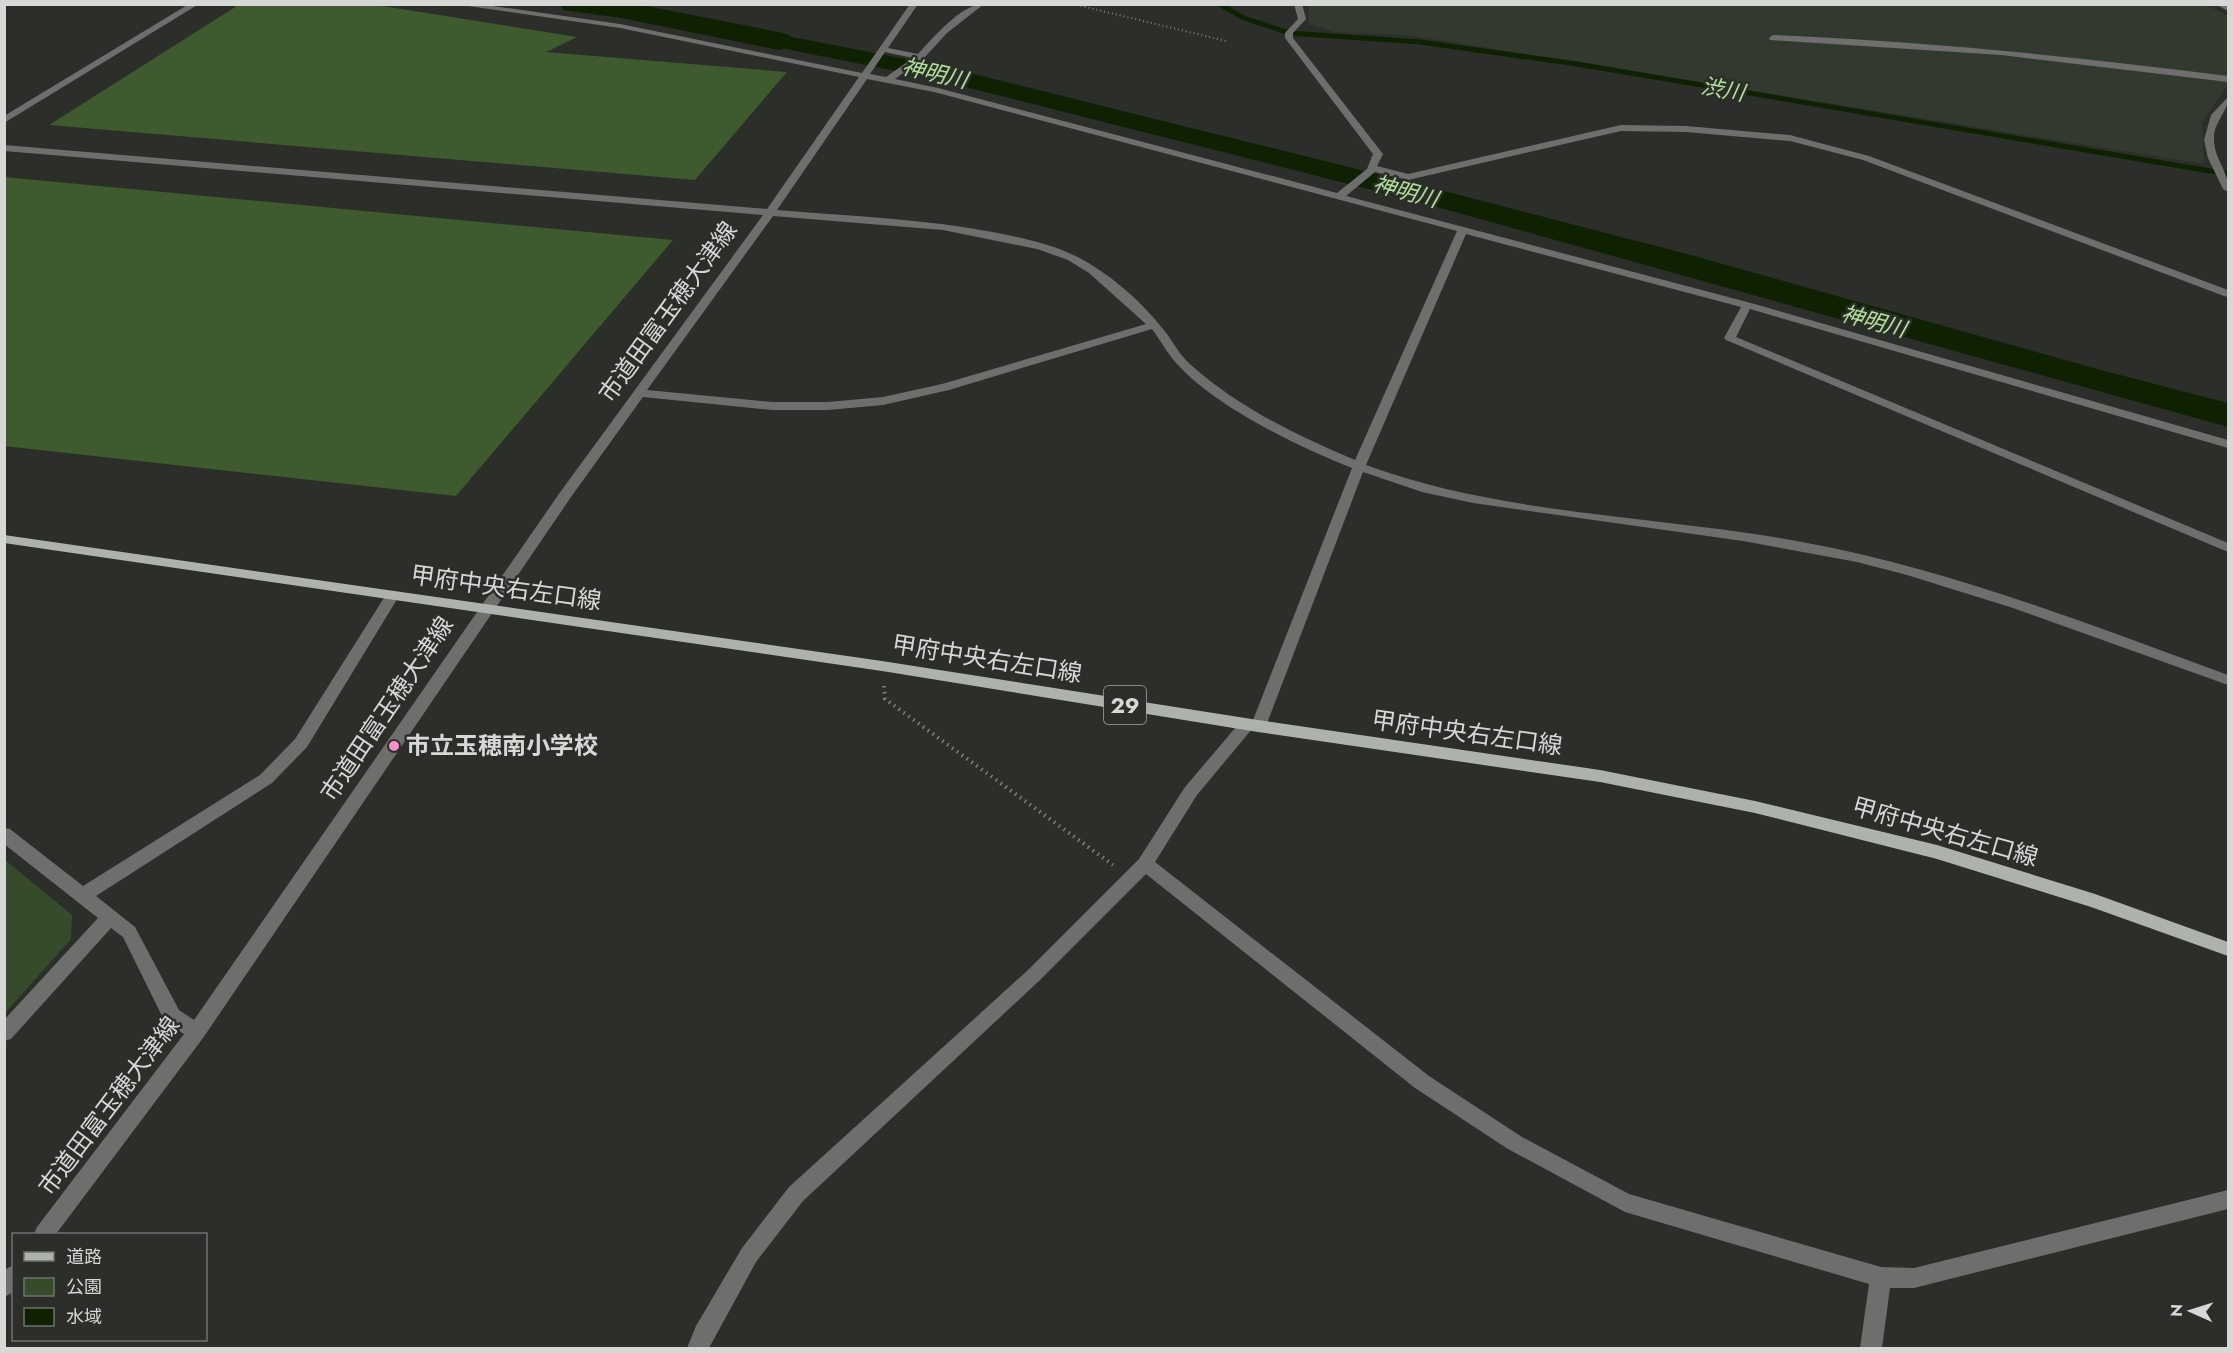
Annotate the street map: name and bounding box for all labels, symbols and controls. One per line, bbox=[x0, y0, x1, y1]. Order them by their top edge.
water label: 神明川 bbox=[899, 50, 973, 96]
water label: 渋川 bbox=[1699, 69, 1749, 109]
water label: 神明川 bbox=[1370, 167, 1444, 216]
street label: 市道田富玉穂大津線 bbox=[590, 214, 745, 409]
water label: 神明川 bbox=[1838, 297, 1912, 346]
street label: 甲府中央右左口線 bbox=[409, 557, 604, 618]
street label: 市道田富玉穂大津線 bbox=[312, 609, 461, 808]
street label: 甲府中央右左口線 bbox=[890, 626, 1085, 691]
road number: 29 bbox=[1104, 686, 1146, 724]
street label: 甲府中央右左口線 bbox=[1370, 702, 1565, 763]
place label: 市立玉穂南小学校 bbox=[406, 728, 598, 763]
marker: 市立玉穂南小学校 bbox=[387, 739, 401, 753]
street label: 甲府中央右左口線 bbox=[1848, 788, 2042, 875]
street label: 市道田富玉穂大津線 bbox=[30, 1009, 188, 1202]
legend bbox=[12, 1233, 207, 1341]
text: 道路 bbox=[66, 1244, 102, 1270]
text: 公園 bbox=[66, 1274, 102, 1300]
north arrow bbox=[2161, 1281, 2221, 1341]
text: N bbox=[2165, 1303, 2188, 1317]
text: 水域 bbox=[66, 1304, 102, 1330]

